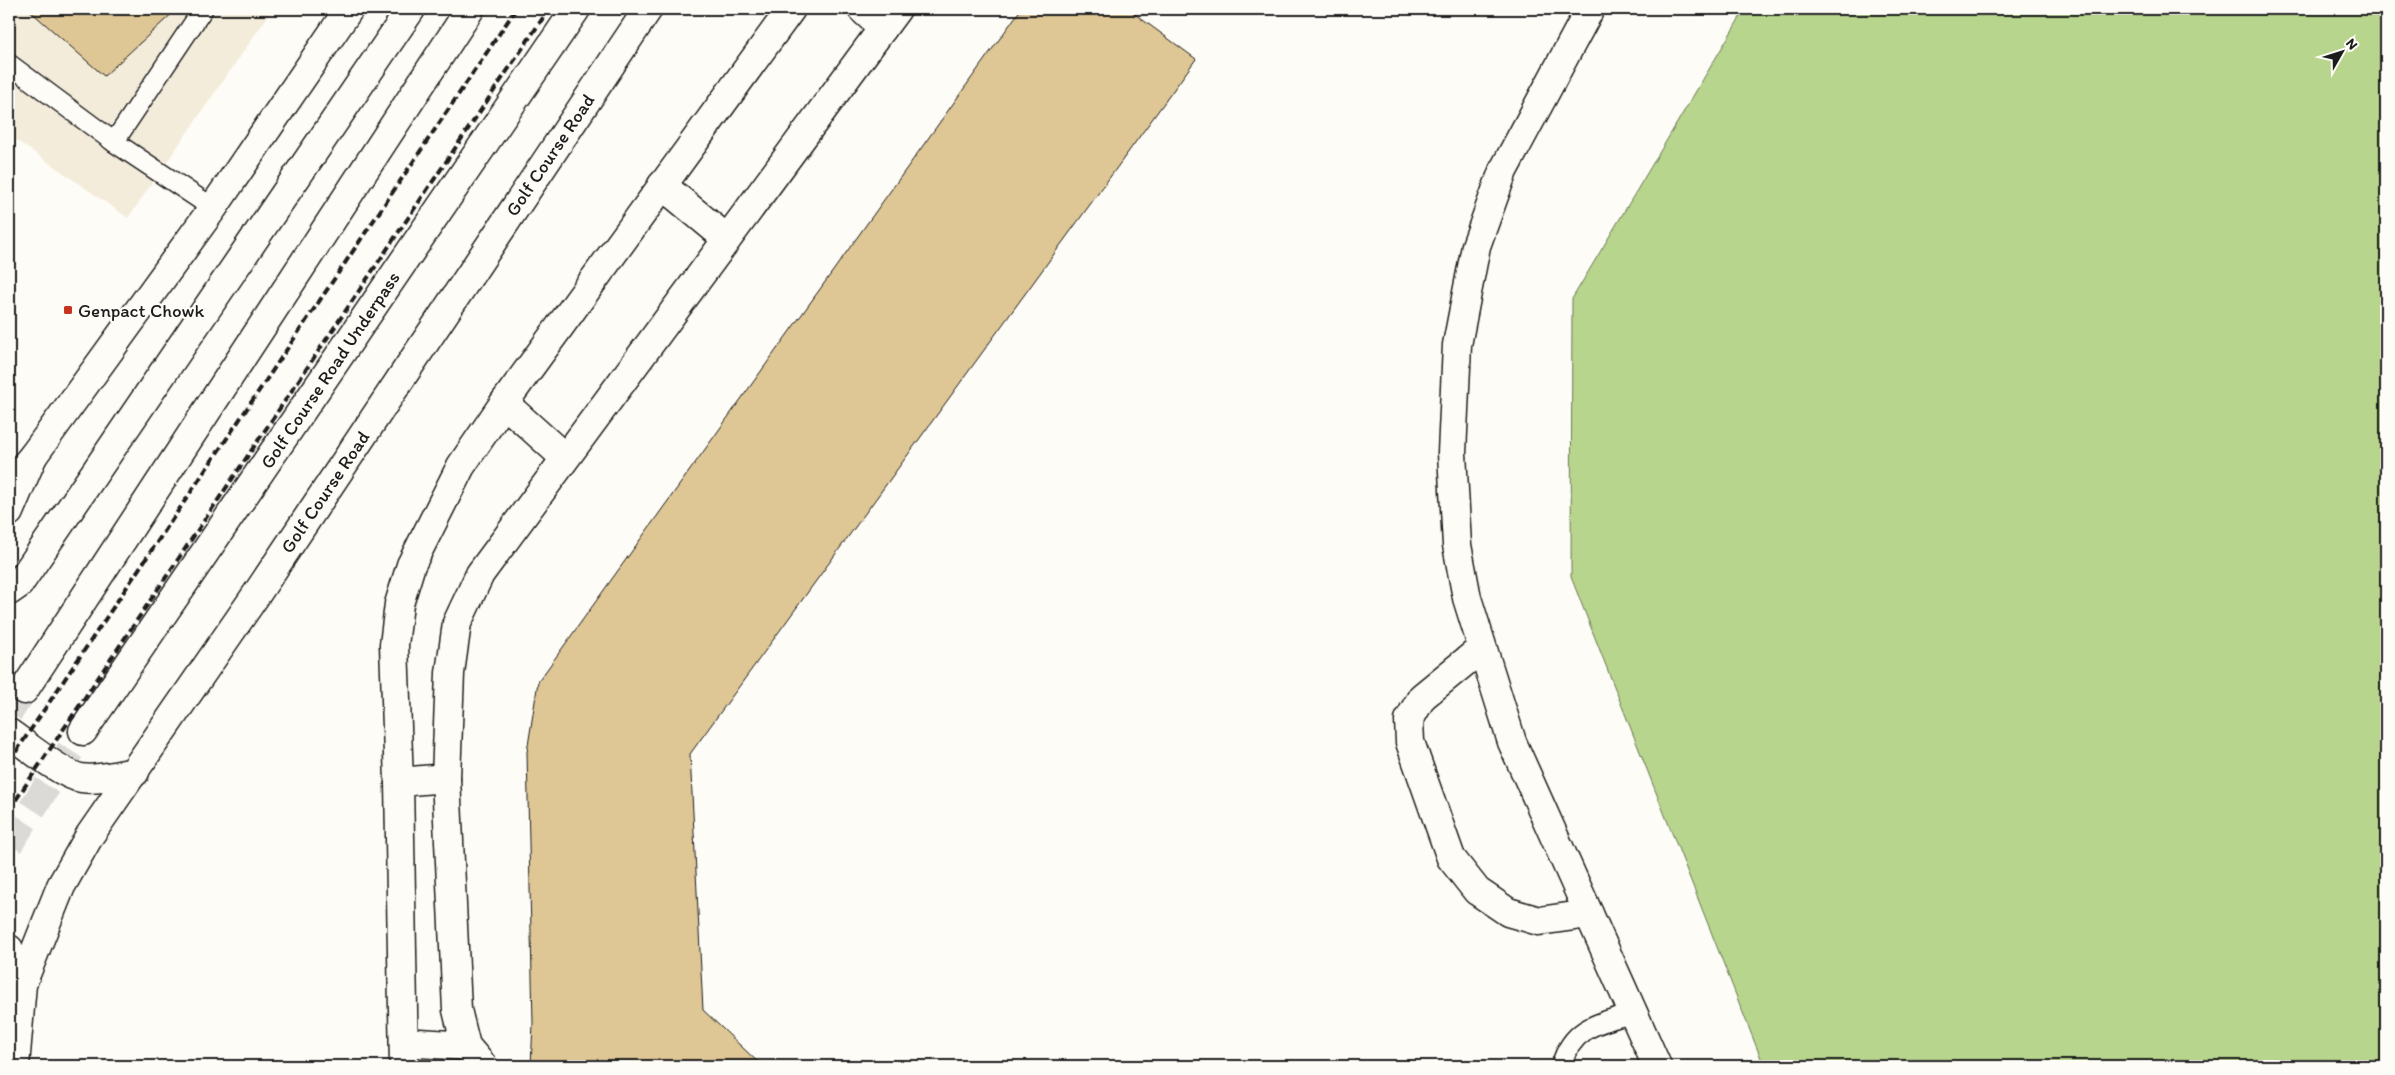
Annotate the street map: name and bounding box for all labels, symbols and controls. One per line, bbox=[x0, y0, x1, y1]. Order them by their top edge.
north arrow bbox=[2318, 28, 2368, 78]
text: N bbox=[2342, 35, 2361, 53]
street label: Golf Course Road bbox=[501, 89, 599, 221]
street label: Golf Course Road Underpass bbox=[255, 267, 405, 473]
place label: Genpact Chowk bbox=[78, 299, 204, 322]
marker: Genpact Chowk bbox=[62, 304, 74, 316]
street label: Golf Course Road bbox=[276, 426, 374, 558]

